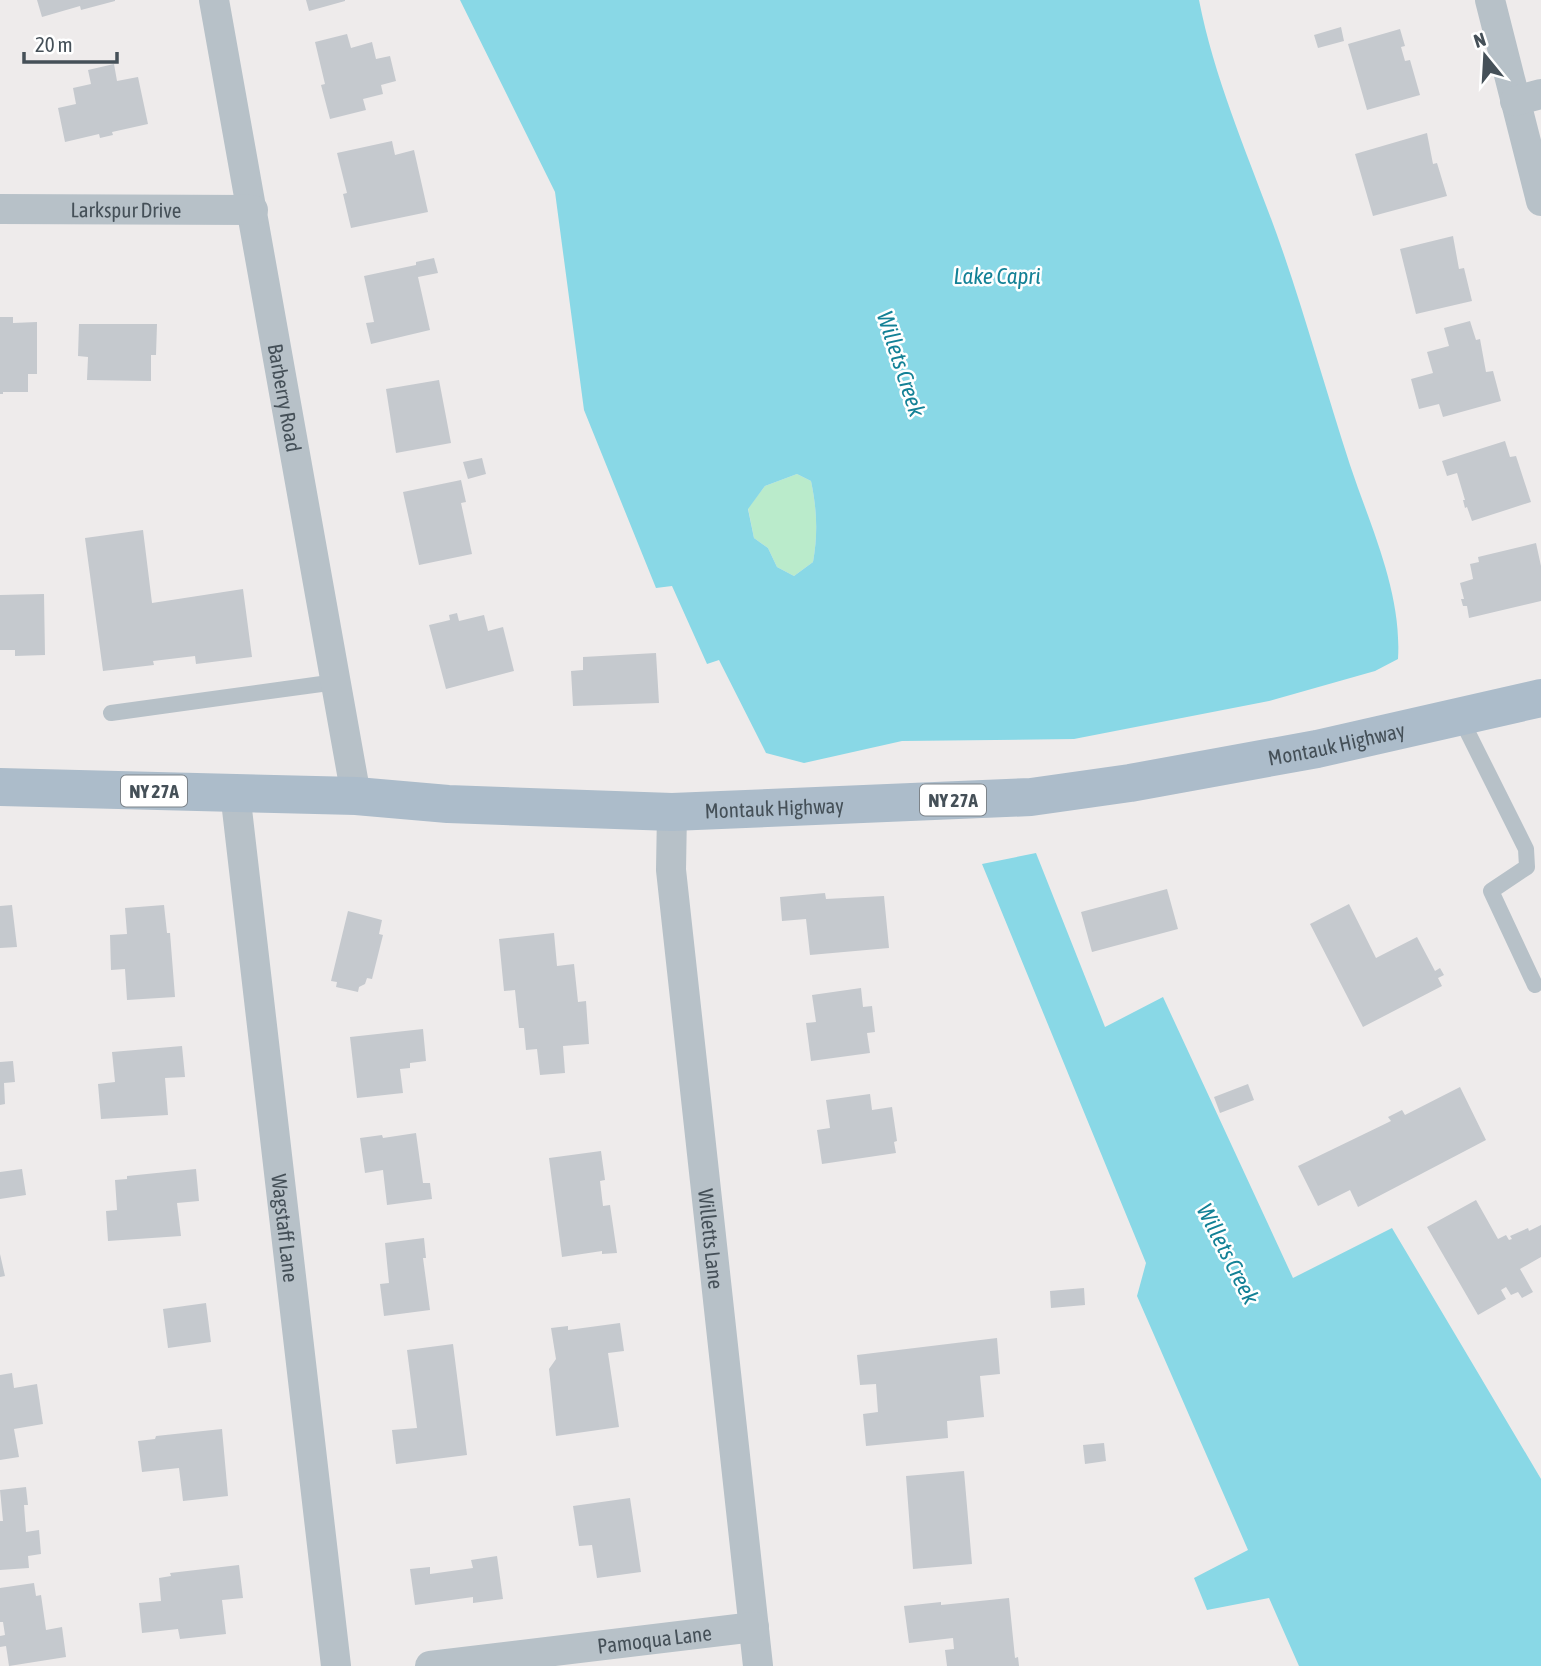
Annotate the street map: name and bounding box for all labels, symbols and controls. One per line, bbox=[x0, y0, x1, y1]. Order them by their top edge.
scale bar bbox=[24, 21, 117, 65]
north arrow bbox=[1450, 21, 1520, 91]
text: N bbox=[1471, 28, 1488, 52]
text: 20 m bbox=[35, 32, 73, 56]
street label: Larkspur Drive bbox=[71, 197, 181, 222]
water label: Lake Capri bbox=[954, 263, 1040, 289]
water label: Willets Creek bbox=[872, 308, 930, 421]
street label: Barberry Road bbox=[264, 342, 306, 454]
street label: Montauk Highway bbox=[1266, 717, 1407, 770]
road number: NY 27A bbox=[121, 776, 187, 806]
road number: NY 27A bbox=[920, 785, 986, 816]
street label: Montauk Highway bbox=[704, 793, 845, 823]
street label: Wagstaff Lane bbox=[267, 1173, 304, 1283]
street label: Willetts Lane bbox=[694, 1187, 729, 1290]
water label: Willets Creek bbox=[1192, 1199, 1265, 1309]
street label: Pamoqua Lane bbox=[596, 1620, 713, 1658]

